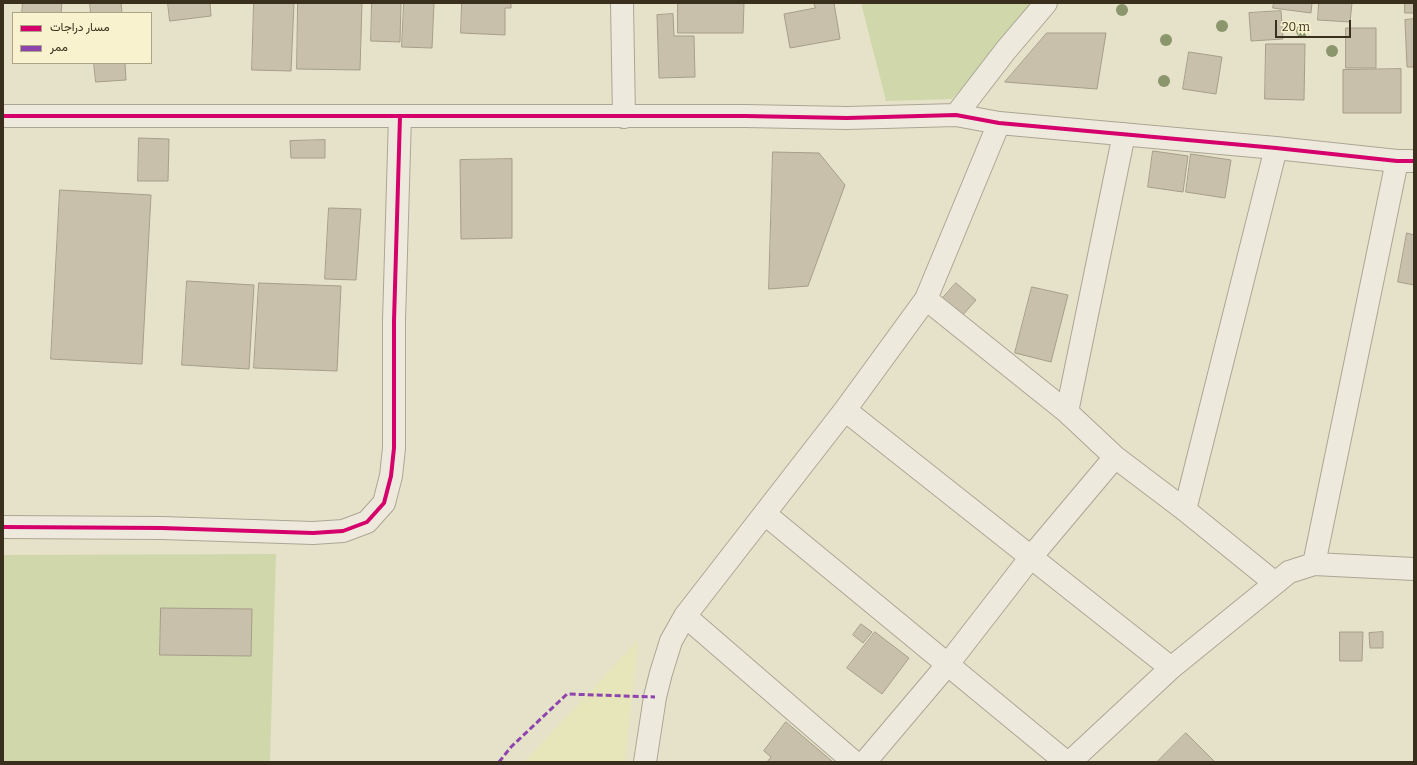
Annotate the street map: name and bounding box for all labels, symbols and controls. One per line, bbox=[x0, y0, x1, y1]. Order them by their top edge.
legend bbox=[12, 12, 152, 64]
scale bar bbox=[1277, 12, 1353, 38]
text: مسار دراجات bbox=[50, 20, 110, 34]
text: 20 m bbox=[1282, 20, 1310, 34]
text: ممر bbox=[50, 40, 68, 54]

